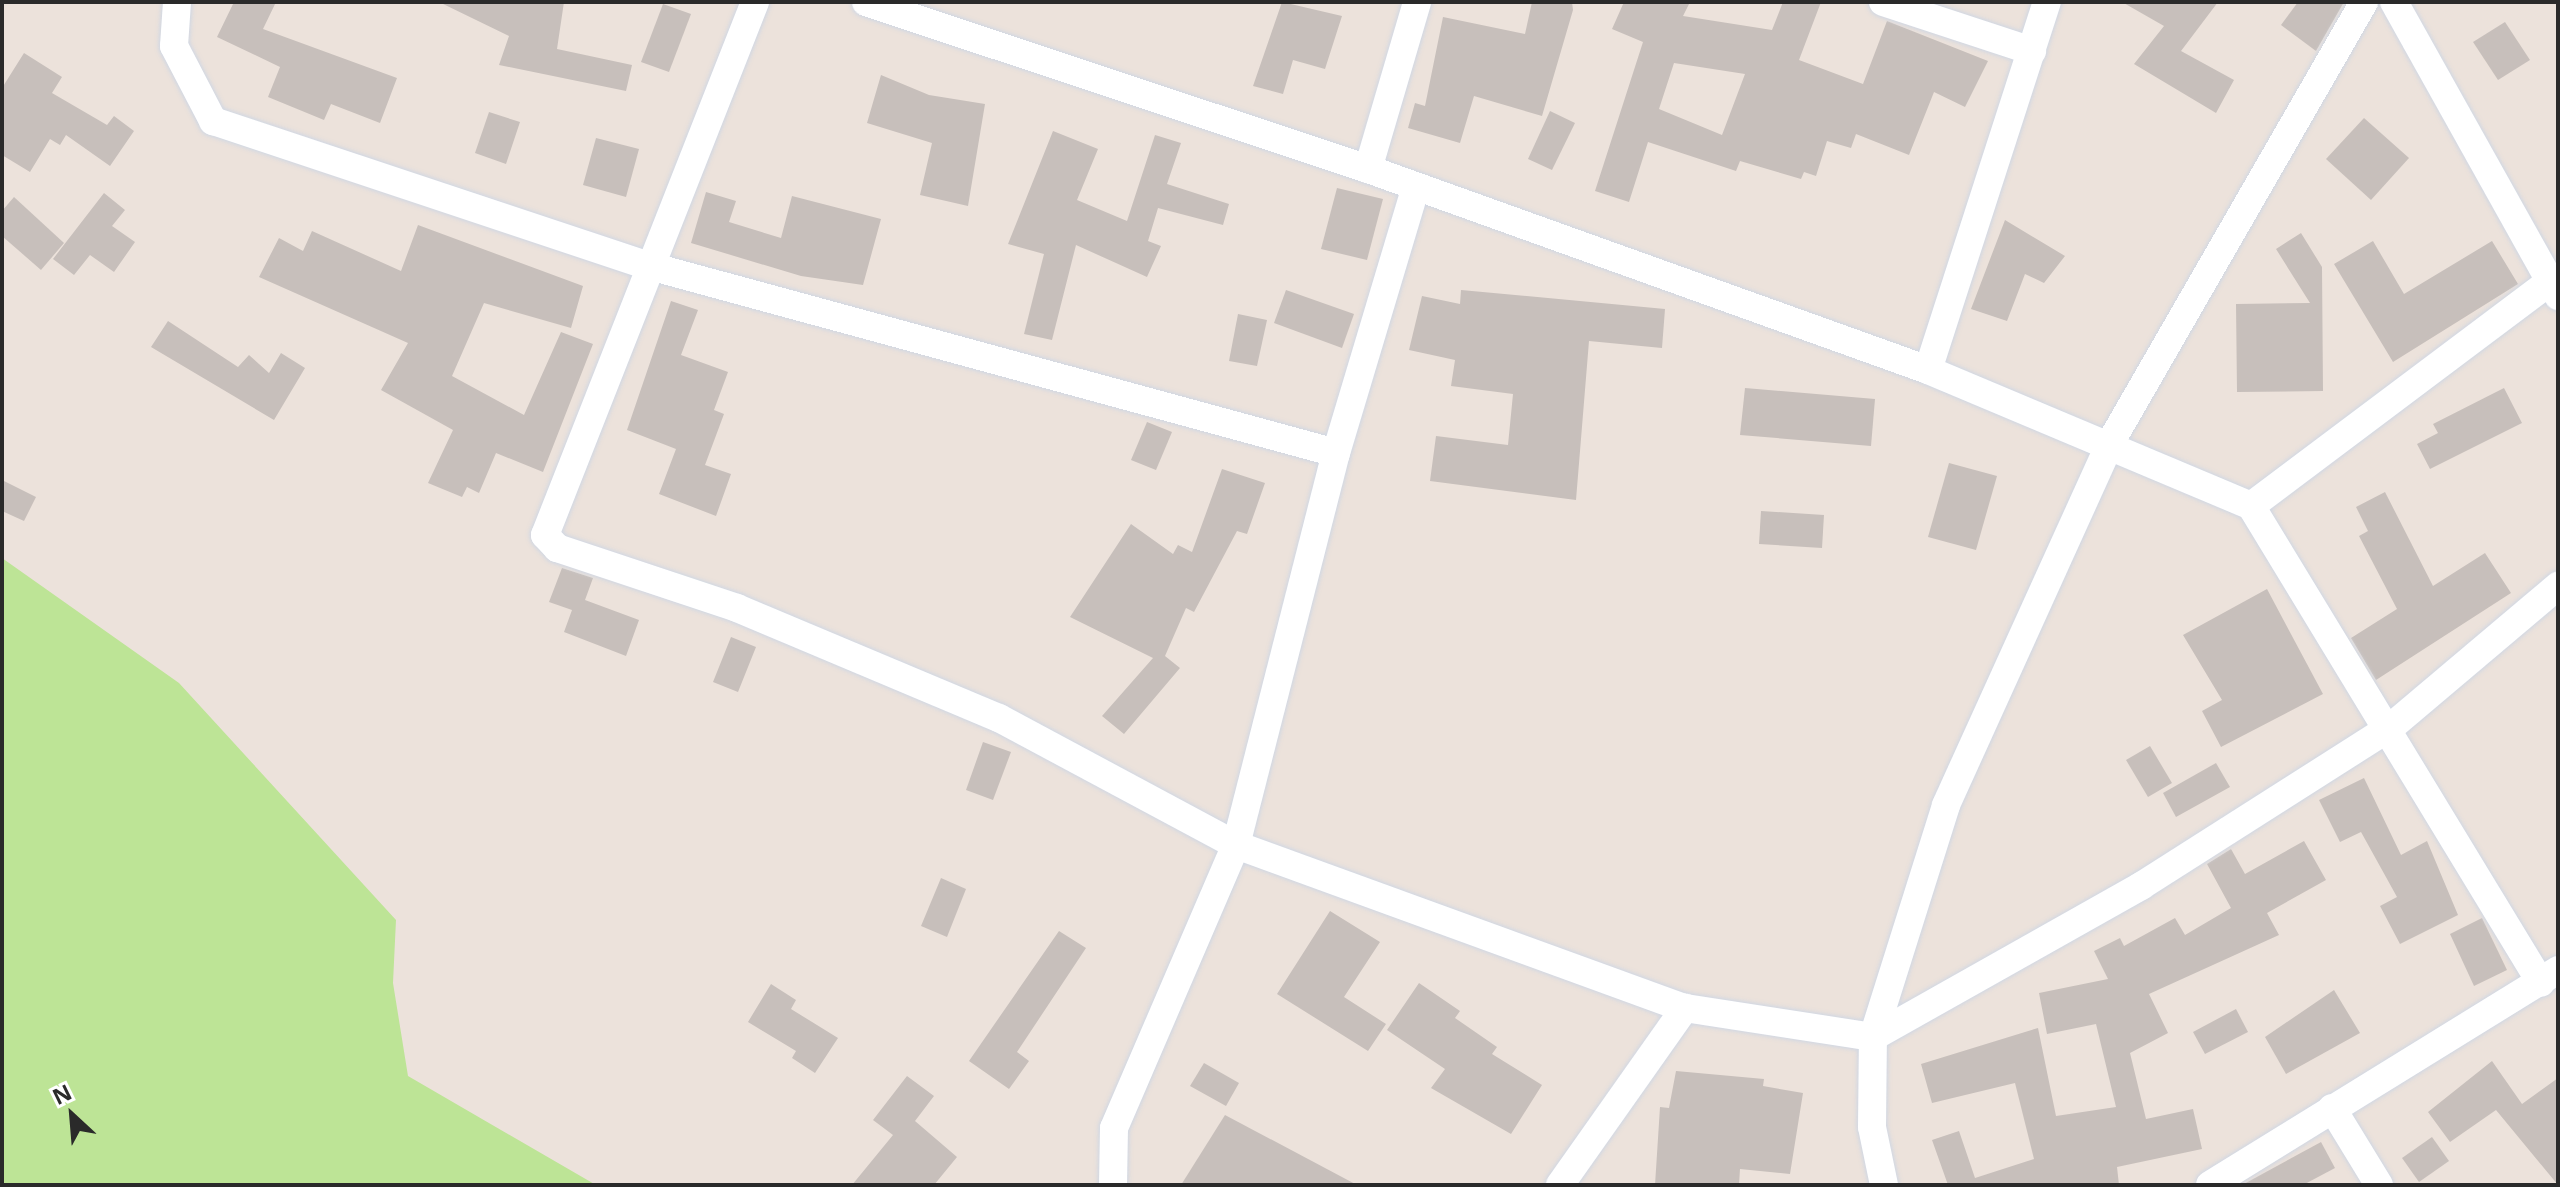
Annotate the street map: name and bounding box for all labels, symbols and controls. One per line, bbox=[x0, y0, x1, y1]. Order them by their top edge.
north arrow bbox=[32, 1075, 112, 1155]
text: N bbox=[47, 1076, 76, 1111]

